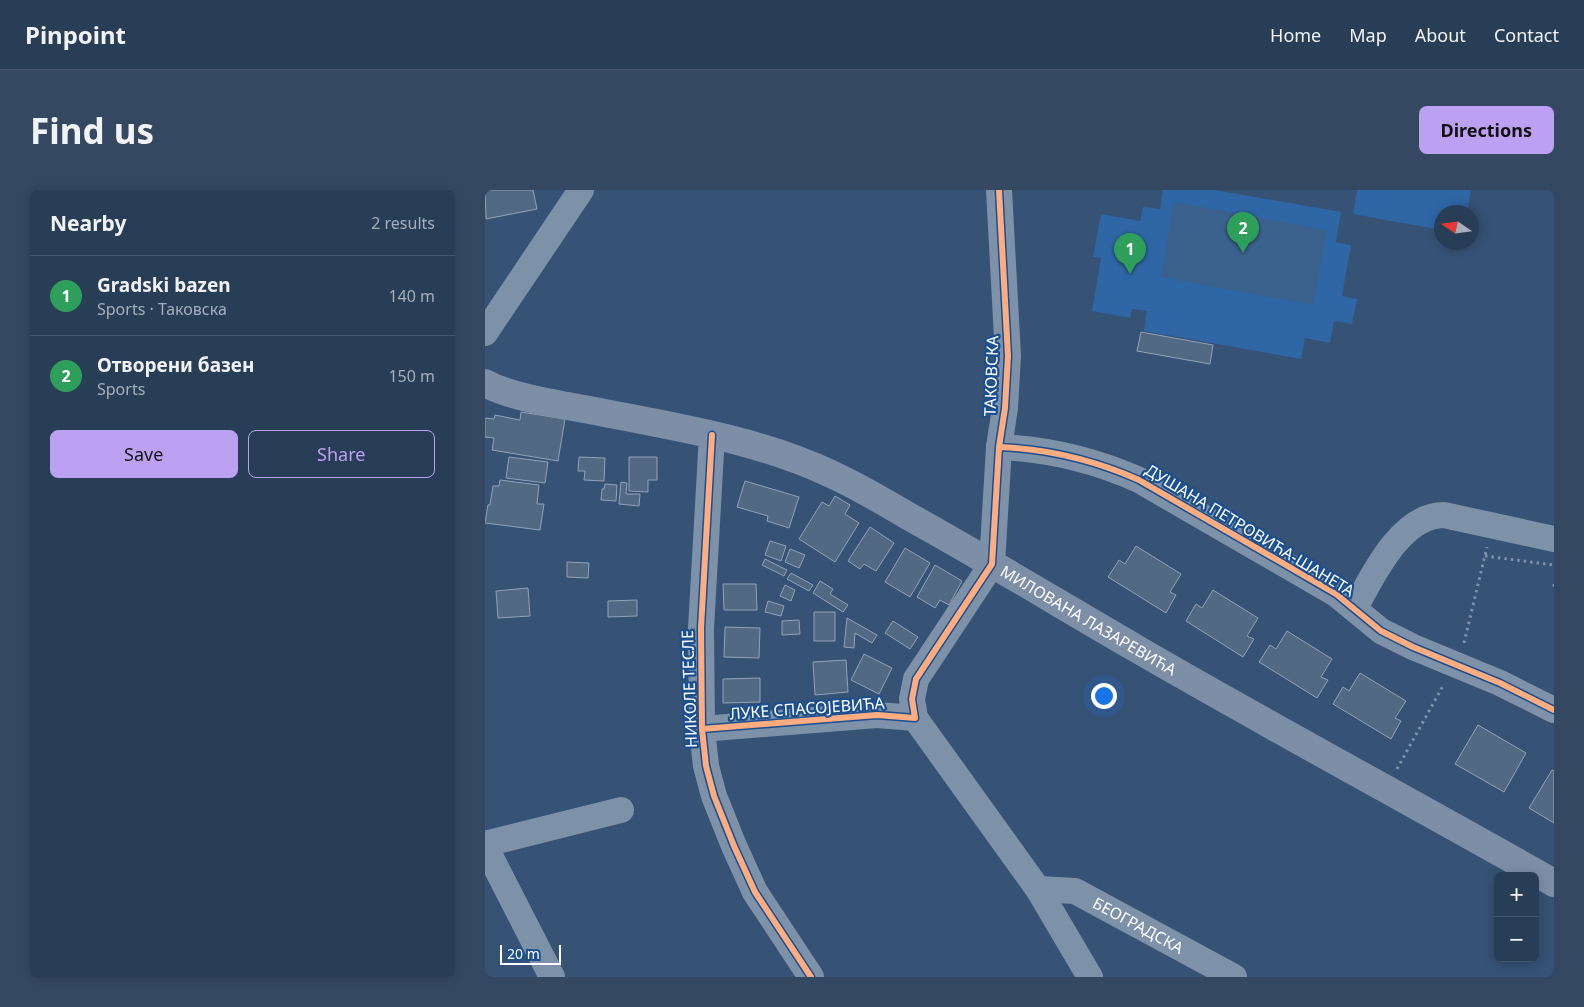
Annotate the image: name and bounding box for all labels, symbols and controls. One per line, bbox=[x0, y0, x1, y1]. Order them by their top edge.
text: Pinpoint bbox=[25, 18, 126, 51]
text: Home bbox=[1270, 23, 1321, 47]
text: Map bbox=[1349, 23, 1387, 47]
text: About bbox=[1415, 23, 1466, 47]
text: Contact bbox=[1494, 23, 1559, 47]
button: Directions bbox=[1419, 106, 1554, 154]
text: Find us bbox=[30, 107, 154, 154]
north arrow bbox=[1434, 205, 1479, 250]
text: Nearby bbox=[50, 209, 126, 237]
text: 2 results bbox=[371, 212, 435, 234]
pin: 2 bbox=[1227, 212, 1259, 253]
pin: 1 bbox=[1114, 233, 1146, 274]
text: Gradski bazen bbox=[97, 272, 231, 298]
text: 1 bbox=[61, 285, 71, 307]
text: 140 m bbox=[388, 285, 435, 307]
text: Sports · Таковска bbox=[97, 298, 227, 320]
street label: ТАКОВСКА bbox=[979, 335, 1003, 417]
text: Отворени базен bbox=[97, 352, 254, 378]
text: 2 bbox=[61, 365, 71, 387]
text: 150 m bbox=[388, 365, 435, 387]
text: Sports bbox=[97, 378, 145, 400]
button: Save bbox=[50, 430, 238, 478]
button: Share bbox=[248, 430, 435, 478]
street label: ДУШАНА ПЕТРОВИЋА-ШАНЕТА bbox=[1141, 459, 1360, 602]
street label: МИЛОВАНА ЛАЗАРЕВИЋА bbox=[996, 560, 1181, 681]
street label: НИКОЛЕ ТЕСЛЕ bbox=[676, 630, 702, 748]
your location bbox=[1091, 683, 1117, 709]
street label: ЛУКЕ СПАСОЈЕВИЋА bbox=[729, 692, 886, 724]
map controls bbox=[1494, 872, 1539, 962]
button: + bbox=[1494, 872, 1539, 917]
street label: БЕОГРАДСКА bbox=[1089, 892, 1188, 959]
button: − bbox=[1494, 917, 1539, 962]
scale bar bbox=[500, 942, 561, 965]
text: 20 m bbox=[507, 944, 540, 963]

